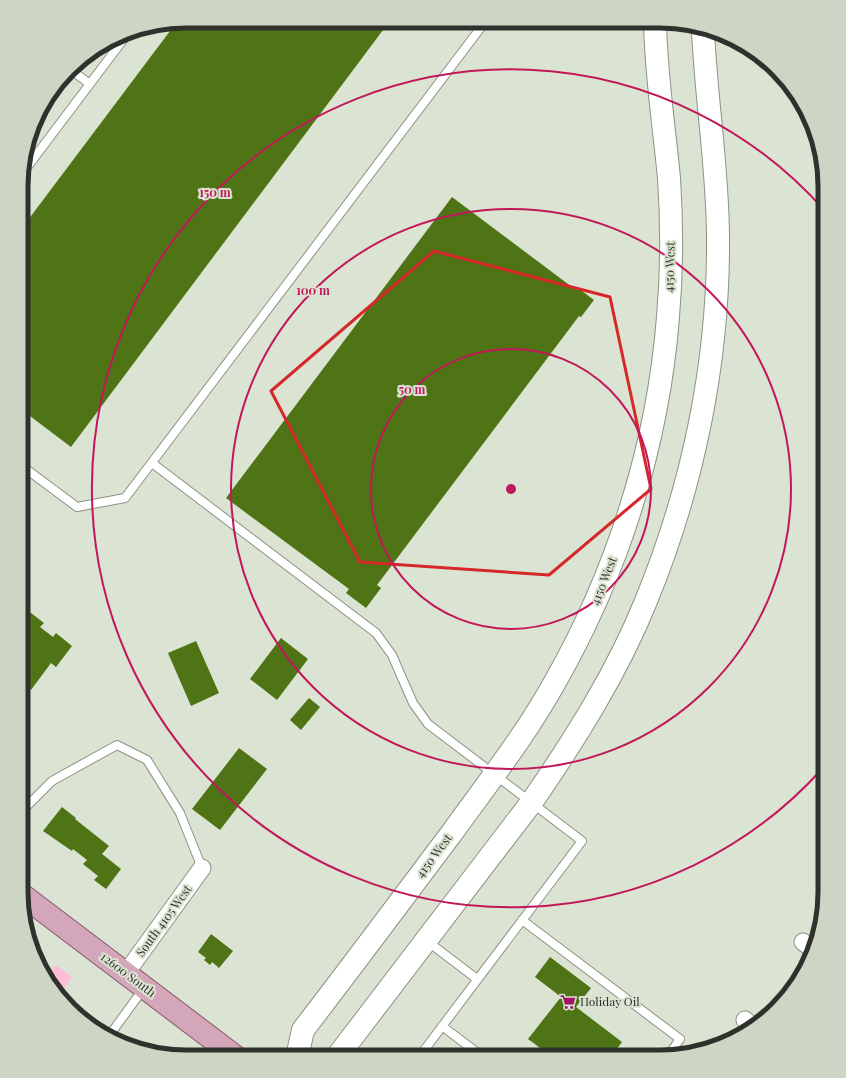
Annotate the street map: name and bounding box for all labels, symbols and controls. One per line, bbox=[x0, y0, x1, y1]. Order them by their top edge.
text: 150 m bbox=[199, 184, 231, 200]
street label: 4150 West bbox=[660, 241, 678, 293]
text: 100 m bbox=[296, 282, 330, 298]
text: 50 m bbox=[399, 381, 426, 397]
centre of rings bbox=[504, 482, 518, 496]
street label: 4150 West bbox=[586, 553, 620, 607]
street label: 4150 West bbox=[412, 830, 455, 880]
street label: South 4105 West bbox=[132, 881, 195, 959]
street label: 12600 South bbox=[98, 948, 159, 1000]
supermarket icon: Holiday Oil bbox=[559, 993, 577, 1011]
place label: Holiday Oil bbox=[580, 993, 640, 1009]

